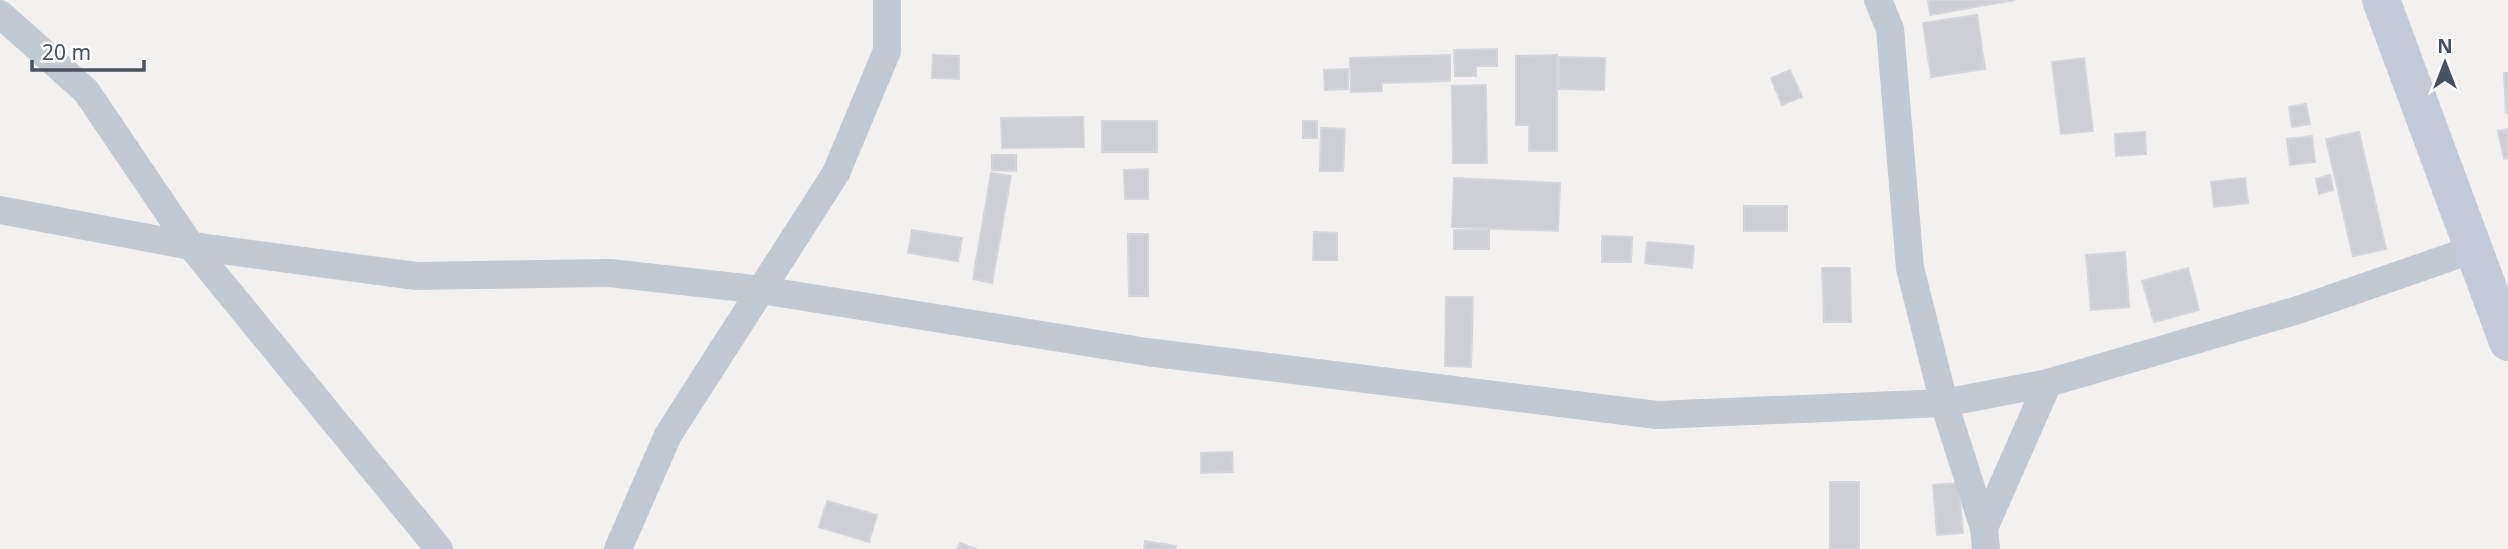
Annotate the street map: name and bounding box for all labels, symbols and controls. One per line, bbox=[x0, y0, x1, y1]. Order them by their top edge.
scale bar bbox=[32, 28, 144, 72]
north arrow bbox=[2410, 28, 2480, 98]
text: N bbox=[2437, 33, 2453, 59]
text: 20 m bbox=[42, 38, 91, 66]

